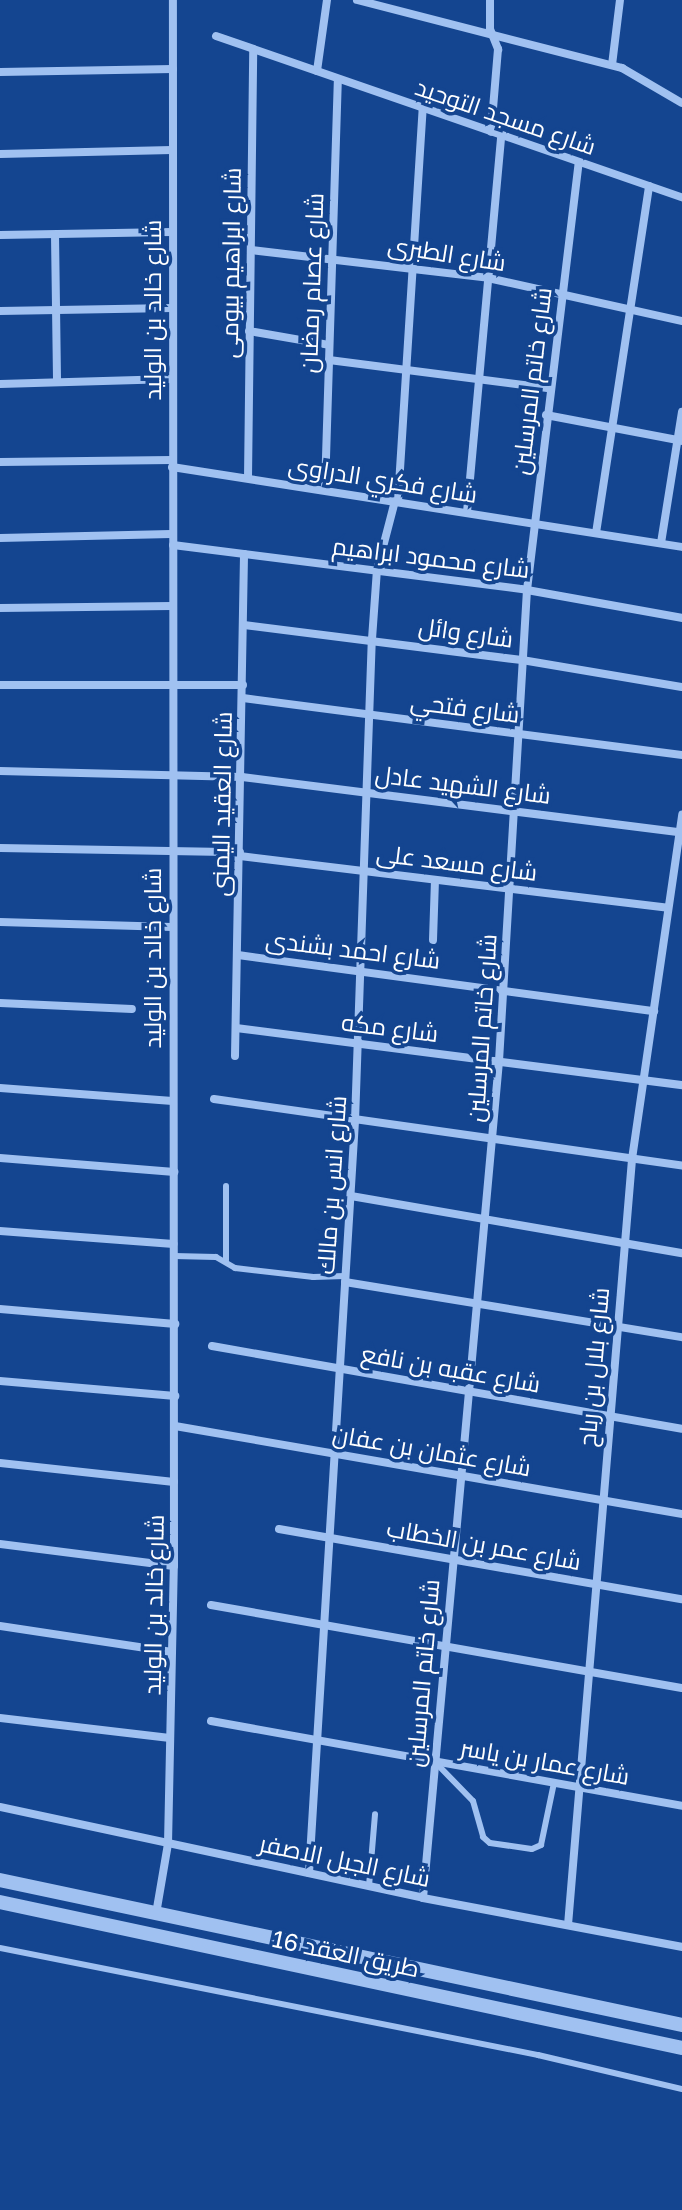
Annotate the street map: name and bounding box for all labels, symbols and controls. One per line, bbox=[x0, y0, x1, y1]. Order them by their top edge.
street label: شارع مسجد التوحيد bbox=[412, 72, 600, 160]
street label: شارع ابراهيم بيومى bbox=[214, 167, 246, 359]
street label: شارع عصام رمضان bbox=[293, 192, 329, 374]
street label: شارع خالد بن الوليد bbox=[138, 220, 166, 400]
street label: شارع الطبرى bbox=[386, 229, 508, 277]
street label: شارع خاتم المرسلين bbox=[505, 286, 557, 476]
street label: شارع فكري الدراوى bbox=[287, 450, 479, 508]
street label: شارع محمود ابراهيم bbox=[331, 531, 531, 583]
street label: شارع وائل bbox=[417, 611, 515, 653]
street label: شارع فتحي bbox=[409, 686, 521, 728]
street label: شارع العقيد اليمنى bbox=[205, 711, 237, 897]
street label: شارع الشهيد عادل bbox=[374, 759, 552, 809]
street label: شارع مسعد على bbox=[375, 838, 539, 886]
street label: شارع خالد بن الوليد bbox=[138, 868, 166, 1048]
street label: شارع احمد بشندى bbox=[264, 924, 442, 974]
street label: شارع خاتم المرسلين bbox=[460, 933, 502, 1123]
street label: شارع مكه bbox=[340, 1007, 440, 1047]
street label: شارع انس بن مالك bbox=[310, 1095, 352, 1275]
street label: شارع بلال بن رباح bbox=[572, 1286, 614, 1448]
street label: شارع عقبه بن نافع bbox=[359, 1338, 543, 1398]
street label: شارع عثمان بن عفان bbox=[331, 1418, 533, 1482]
street label: شارع عمر بن الخطاب bbox=[385, 1513, 583, 1575]
street label: شارع خالد بن الوليد bbox=[137, 1514, 169, 1696]
street label: شارع خاتم المرسلين bbox=[399, 1578, 445, 1768]
street label: شارع عمار بن ياسر bbox=[458, 1732, 632, 1790]
street label: شارع الجبل الاصفر bbox=[257, 1828, 433, 1892]
street label: طريق العقد 16 bbox=[270, 1923, 422, 1983]

